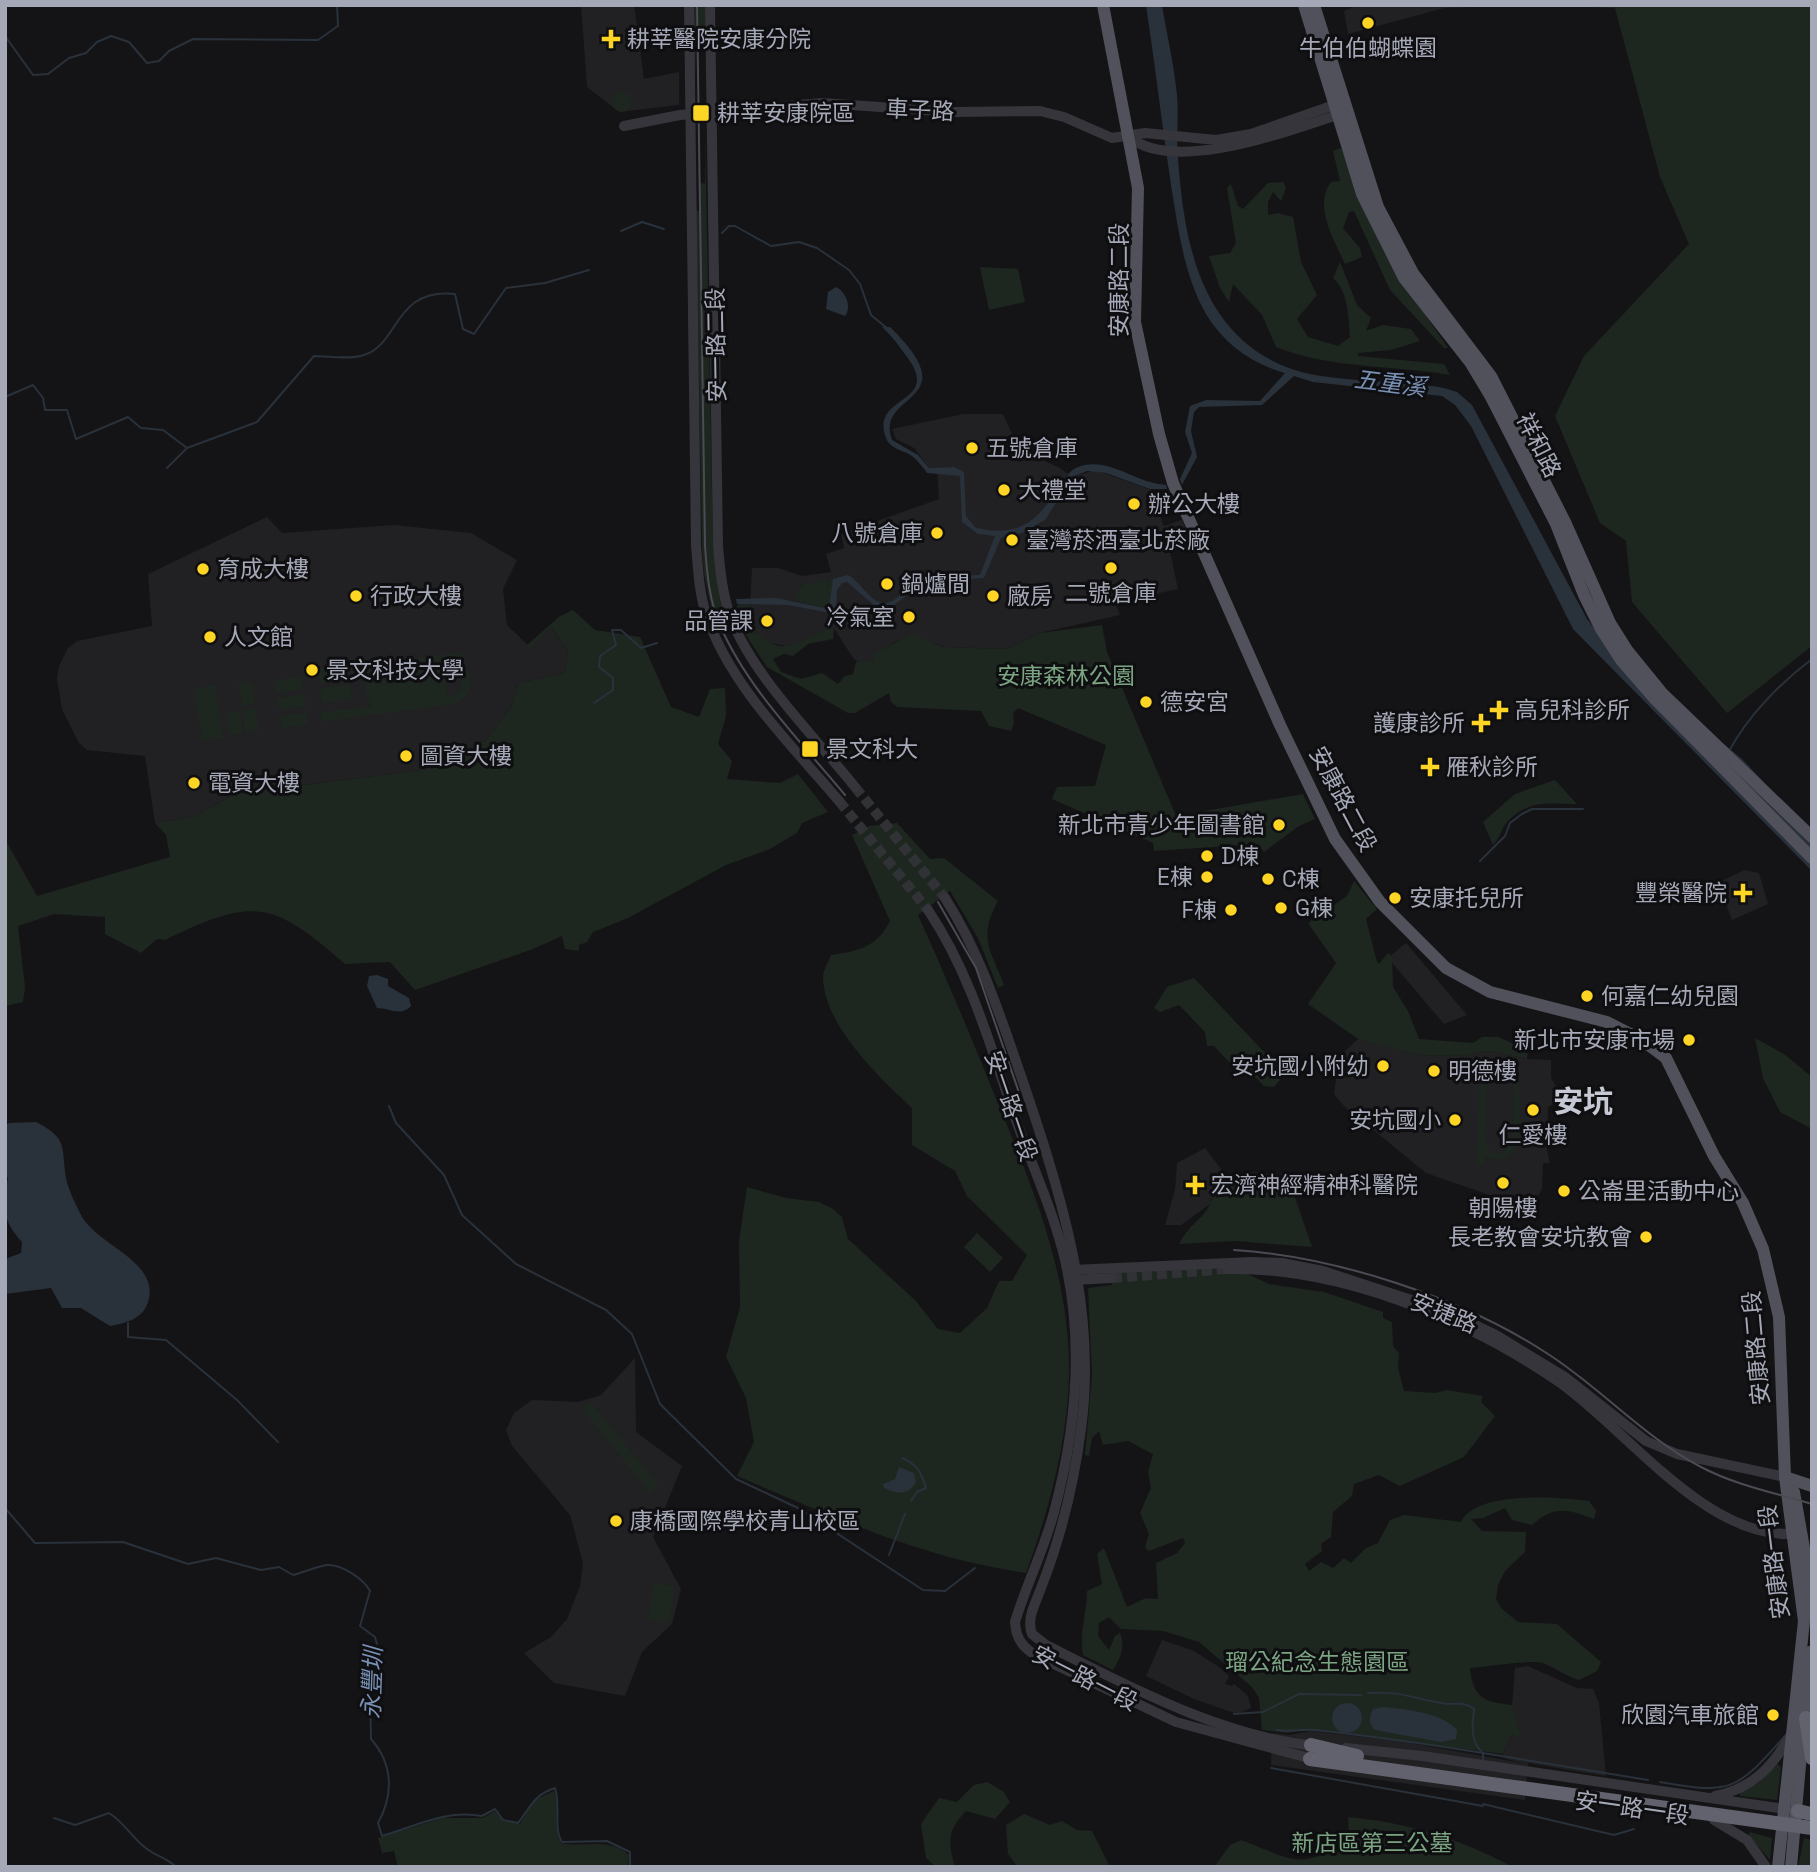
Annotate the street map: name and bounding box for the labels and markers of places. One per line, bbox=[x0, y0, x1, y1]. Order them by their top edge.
marker: 牛伯伯蝴蝶園 bbox=[1360, 15, 1376, 31]
place label: 耕莘醫院安康分院 bbox=[627, 24, 811, 54]
marker: 耕莘醫院安康分院 bbox=[601, 29, 621, 49]
place label: 牛伯伯蝴蝶園 bbox=[1299, 33, 1437, 63]
place label: 耕莘安康院區 bbox=[717, 98, 855, 128]
marker: 耕莘安康院區 bbox=[691, 103, 711, 123]
place label: 五號倉庫 bbox=[986, 433, 1078, 463]
marker: 五號倉庫 bbox=[964, 440, 980, 456]
place label: 大禮堂 bbox=[1018, 475, 1087, 505]
marker: 大禮堂 bbox=[996, 482, 1012, 498]
place label: 辦公大樓 bbox=[1148, 489, 1240, 519]
marker: 辦公大樓 bbox=[1126, 496, 1142, 512]
place label: 八號倉庫 bbox=[831, 518, 923, 548]
marker: 八號倉庫 bbox=[929, 525, 945, 541]
place label: 臺灣菸酒臺北菸廠 bbox=[1026, 525, 1210, 555]
marker: 臺灣菸酒臺北菸廠 bbox=[1004, 532, 1020, 548]
place label: 育成大樓 bbox=[217, 554, 309, 584]
marker: 二號倉庫 bbox=[1103, 560, 1119, 576]
marker: 育成大樓 bbox=[195, 561, 211, 577]
place label: 鍋爐間 bbox=[901, 569, 970, 599]
marker: 鍋爐間 bbox=[879, 576, 895, 592]
place label: 二號倉庫 bbox=[1065, 578, 1157, 608]
place label: 行政大樓 bbox=[370, 581, 462, 611]
place label: 廠房 bbox=[1007, 581, 1053, 611]
marker: 行政大樓 bbox=[348, 588, 364, 604]
marker: 廠房 bbox=[985, 588, 1001, 604]
place label: 冷氣室 bbox=[826, 602, 895, 632]
place label: 品管課 bbox=[684, 606, 753, 636]
marker: 冷氣室 bbox=[901, 609, 917, 625]
marker: 品管課 bbox=[759, 613, 775, 629]
place label: 人文館 bbox=[224, 622, 293, 652]
marker: 人文館 bbox=[202, 629, 218, 645]
place label: 景文科技大學 bbox=[326, 655, 464, 685]
marker: 景文科技大學 bbox=[304, 662, 320, 678]
place label: 德安宮 bbox=[1160, 687, 1229, 717]
marker: 德安宮 bbox=[1138, 694, 1154, 710]
place label: 高兒科診所 bbox=[1515, 695, 1630, 725]
marker: 高兒科診所 bbox=[1489, 700, 1509, 720]
place label: 護康診所 bbox=[1373, 708, 1465, 738]
marker: 護康診所 bbox=[1471, 713, 1491, 733]
place label: 景文科大 bbox=[826, 734, 918, 764]
marker: 景文科大 bbox=[800, 739, 820, 759]
place label: 圖資大樓 bbox=[420, 741, 512, 771]
marker: 圖資大樓 bbox=[398, 748, 414, 764]
place label: 雁秋診所 bbox=[1446, 752, 1538, 782]
marker: 雁秋診所 bbox=[1420, 757, 1440, 777]
place label: 電資大樓 bbox=[208, 768, 300, 798]
marker: 電資大樓 bbox=[186, 775, 202, 791]
place label: 新北市青少年圖書館 bbox=[1058, 810, 1265, 840]
marker: 新北市青少年圖書館 bbox=[1271, 817, 1287, 833]
place label: D棟 bbox=[1221, 841, 1259, 871]
marker: D棟 bbox=[1199, 848, 1215, 864]
place label: E棟 bbox=[1157, 862, 1193, 892]
place label: C棟 bbox=[1282, 864, 1320, 894]
marker: E棟 bbox=[1199, 869, 1215, 885]
marker: C棟 bbox=[1260, 871, 1276, 887]
place label: 豐榮醫院 bbox=[1635, 878, 1727, 908]
place label: 安康托兒所 bbox=[1409, 883, 1524, 913]
marker: 豐榮醫院 bbox=[1733, 883, 1753, 903]
marker: 安康托兒所 bbox=[1387, 890, 1403, 906]
place label: G棟 bbox=[1295, 893, 1333, 923]
place label: F棟 bbox=[1182, 895, 1217, 925]
marker: G棟 bbox=[1273, 900, 1289, 916]
marker: F棟 bbox=[1223, 902, 1239, 918]
place label: 何嘉仁幼兒園 bbox=[1601, 981, 1739, 1011]
marker: 何嘉仁幼兒園 bbox=[1579, 988, 1595, 1004]
place label: 新北市安康市場 bbox=[1514, 1025, 1675, 1055]
marker: 新北市安康市場 bbox=[1681, 1032, 1697, 1048]
place label: 安坑國小附幼 bbox=[1231, 1051, 1369, 1081]
place label: 明德樓 bbox=[1448, 1056, 1517, 1086]
marker: 安坑國小附幼 bbox=[1375, 1058, 1391, 1074]
marker: 明德樓 bbox=[1426, 1063, 1442, 1079]
marker: 仁愛樓 bbox=[1525, 1102, 1541, 1118]
place label: 安坑國小 bbox=[1349, 1105, 1441, 1135]
marker: 安坑國小 bbox=[1447, 1112, 1463, 1128]
place label: 仁愛樓 bbox=[1499, 1120, 1568, 1150]
place label: 宏濟神經精神科醫院 bbox=[1211, 1170, 1418, 1200]
marker: 宏濟神經精神科醫院 bbox=[1185, 1175, 1205, 1195]
marker: 朝陽樓 bbox=[1495, 1175, 1511, 1191]
place label: 公崙里活動中心 bbox=[1578, 1176, 1739, 1206]
marker: 公崙里活動中心 bbox=[1556, 1183, 1572, 1199]
place label: 朝陽樓 bbox=[1469, 1193, 1538, 1223]
place label: 長老教會安坑教會 bbox=[1448, 1222, 1632, 1252]
marker: 長老教會安坑教會 bbox=[1638, 1229, 1654, 1245]
place label: 康橋國際學校青山校區 bbox=[630, 1506, 860, 1536]
marker: 康橋國際學校青山校區 bbox=[608, 1513, 624, 1529]
place label: 欣園汽車旅館 bbox=[1621, 1700, 1759, 1730]
marker: 欣園汽車旅館 bbox=[1765, 1707, 1781, 1723]

